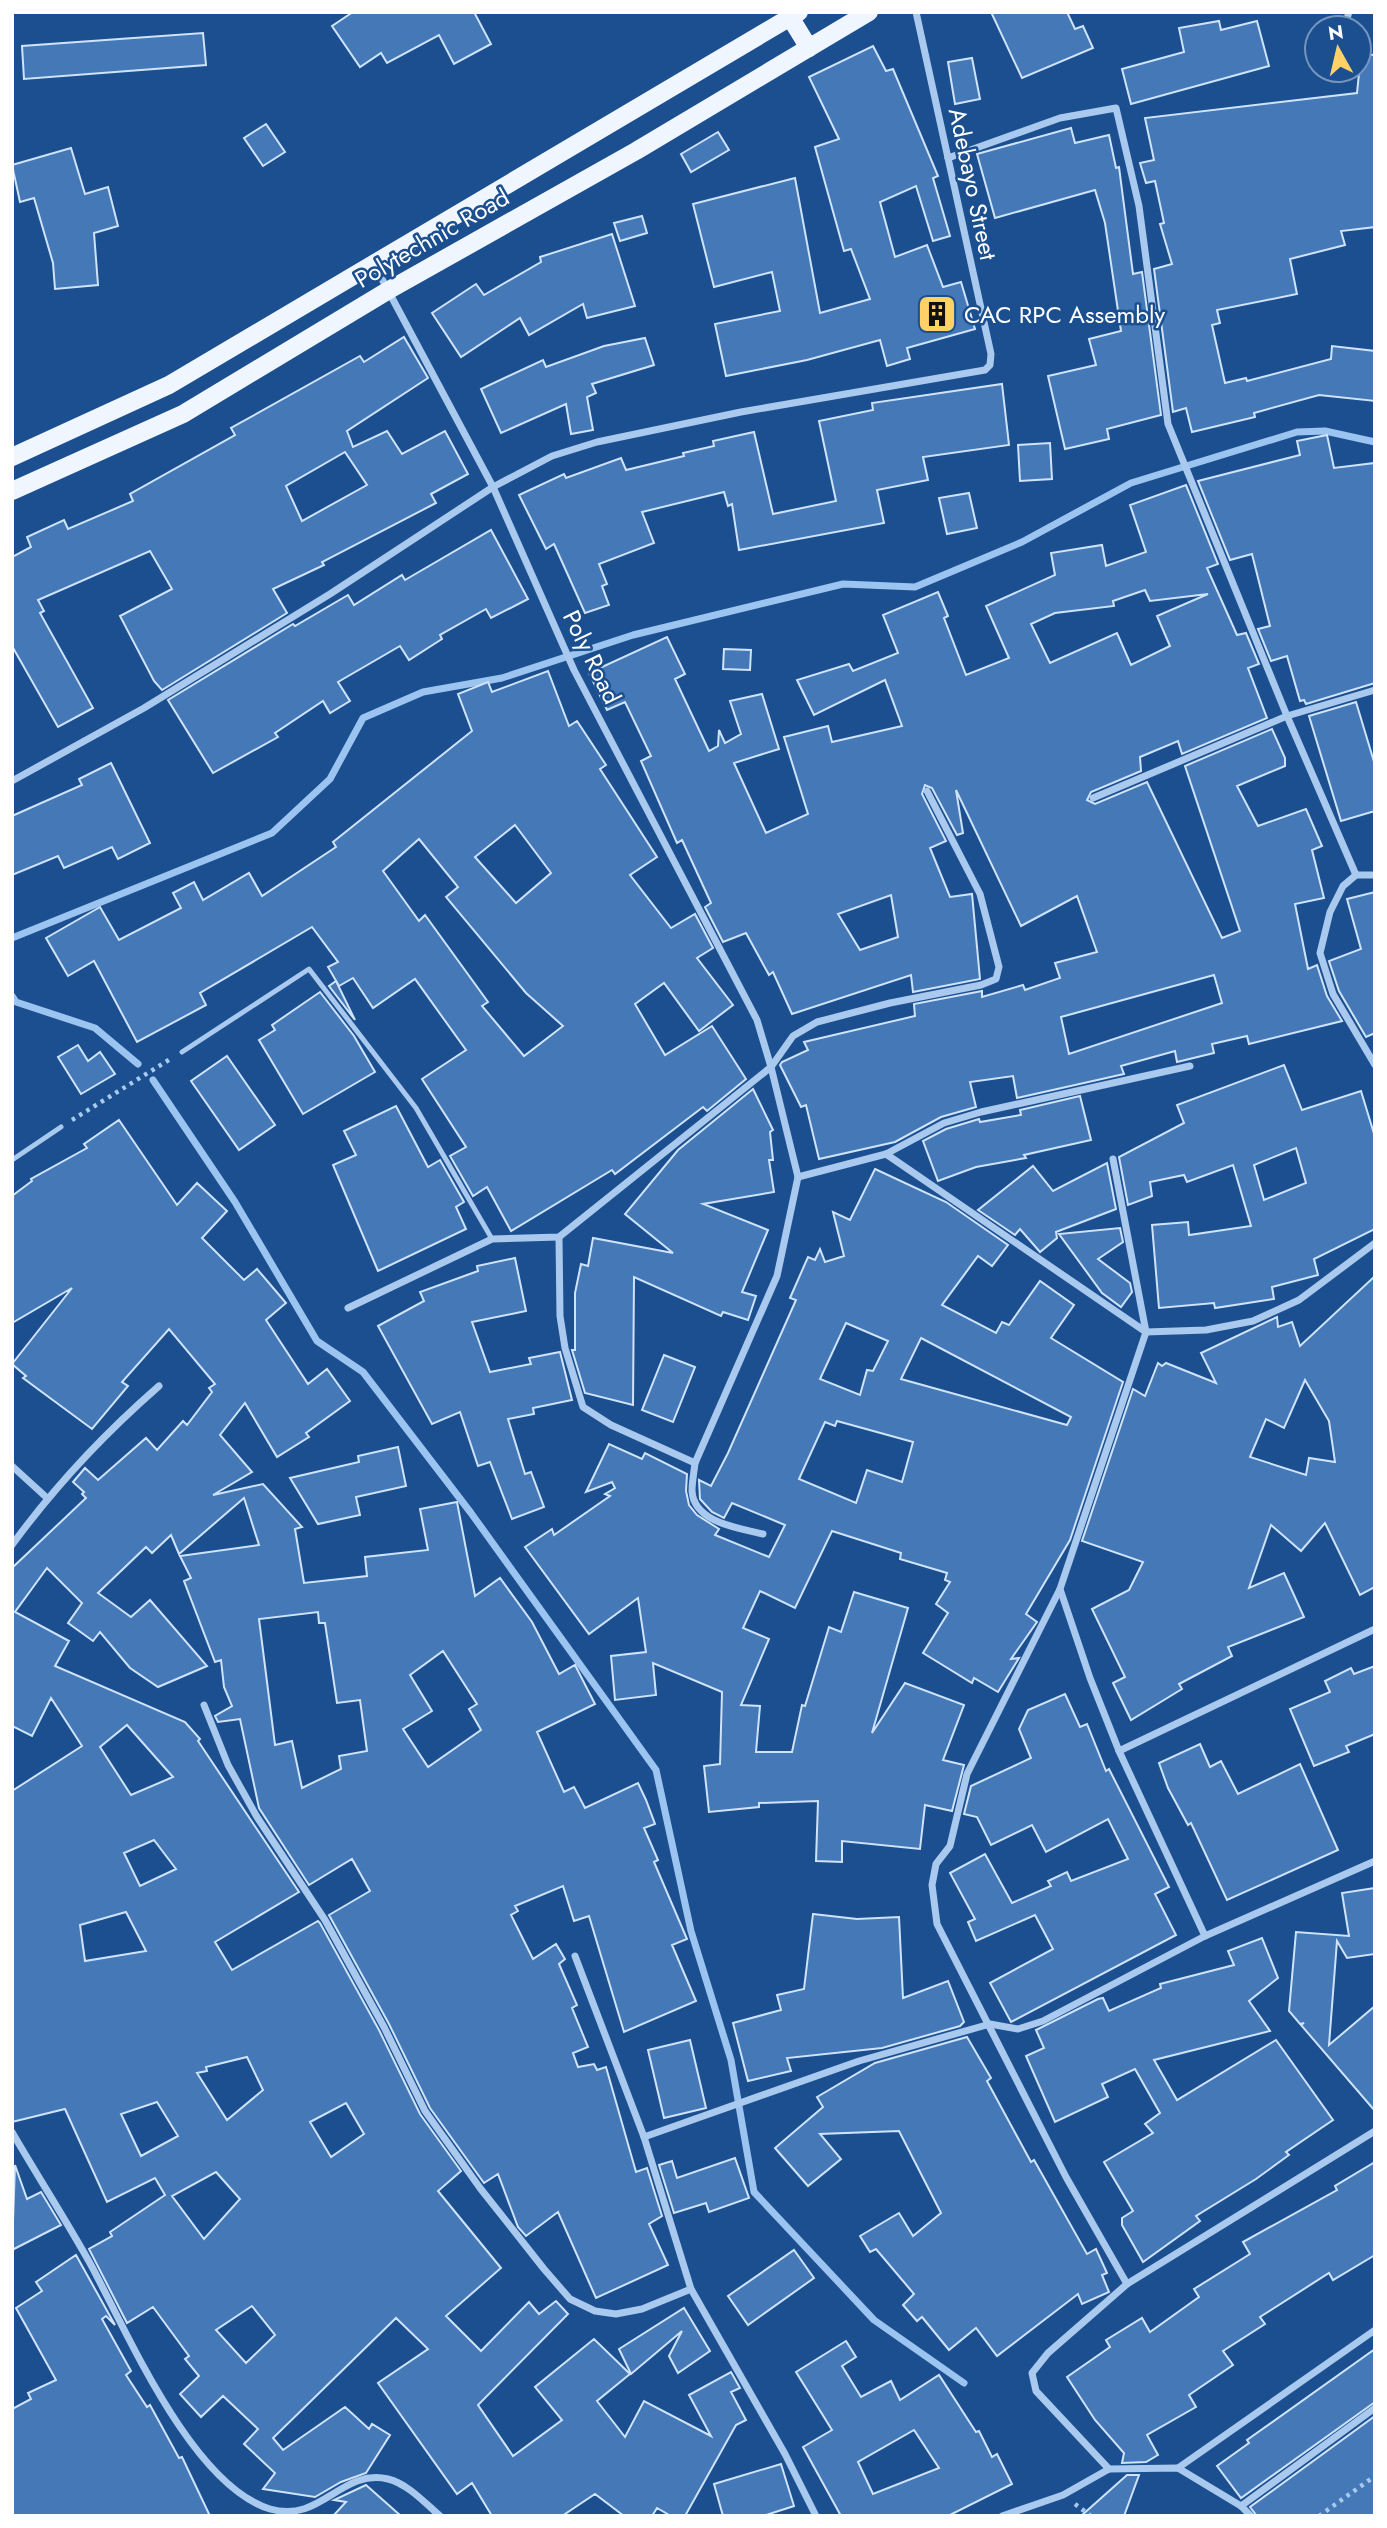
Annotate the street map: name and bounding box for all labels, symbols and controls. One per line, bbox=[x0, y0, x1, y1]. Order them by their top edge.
north arrow bbox=[1303, 14, 1373, 84]
text: N bbox=[1326, 18, 1345, 47]
street label: Adebayo Street bbox=[940, 105, 1006, 264]
street label: Polytechnic Road bbox=[348, 180, 516, 296]
building icon: CAC RPC Assembly bbox=[916, 293, 958, 335]
place label: CAC RPC Assembly bbox=[964, 297, 1166, 332]
street label: Poly Road bbox=[554, 604, 630, 710]

